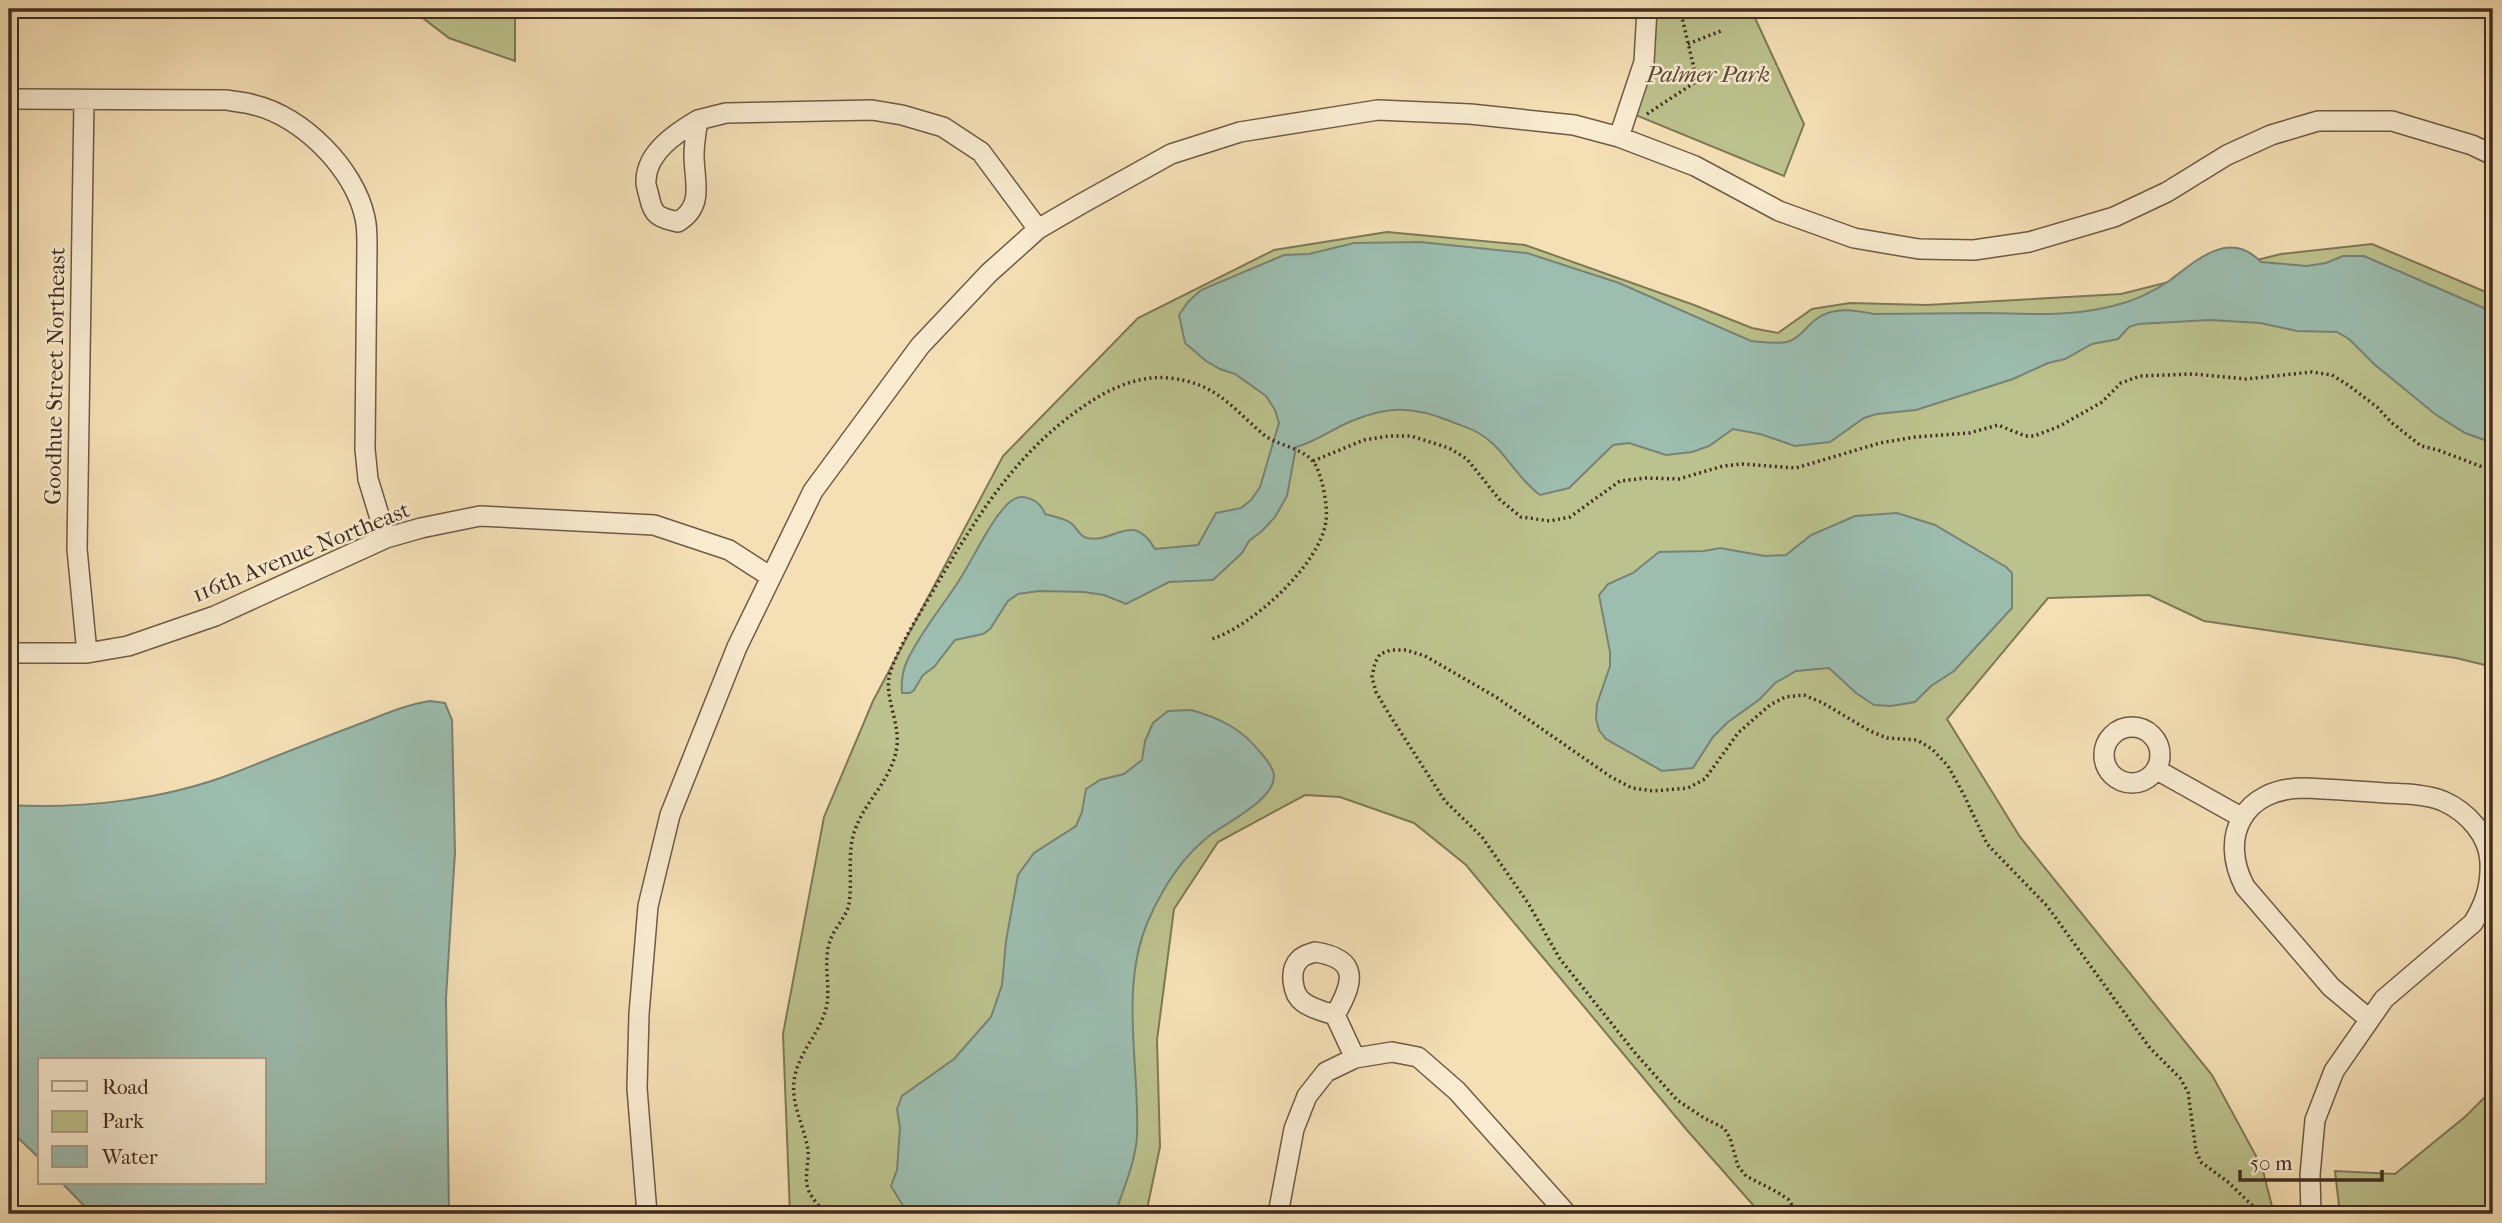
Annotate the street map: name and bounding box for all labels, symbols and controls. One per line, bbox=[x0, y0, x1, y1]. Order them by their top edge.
park label: Palmer Park bbox=[1645, 61, 1770, 88]
street label: Goodhue Street Northeast bbox=[39, 247, 71, 505]
street label: 116th Avenue Northeast bbox=[188, 496, 414, 608]
legend bbox=[38, 1058, 266, 1184]
text: Road bbox=[102, 1075, 149, 1099]
text: Park bbox=[102, 1109, 144, 1133]
scale bar bbox=[2240, 1139, 2381, 1183]
text: Water bbox=[101, 1145, 158, 1169]
text: 50 m bbox=[2250, 1151, 2293, 1175]

